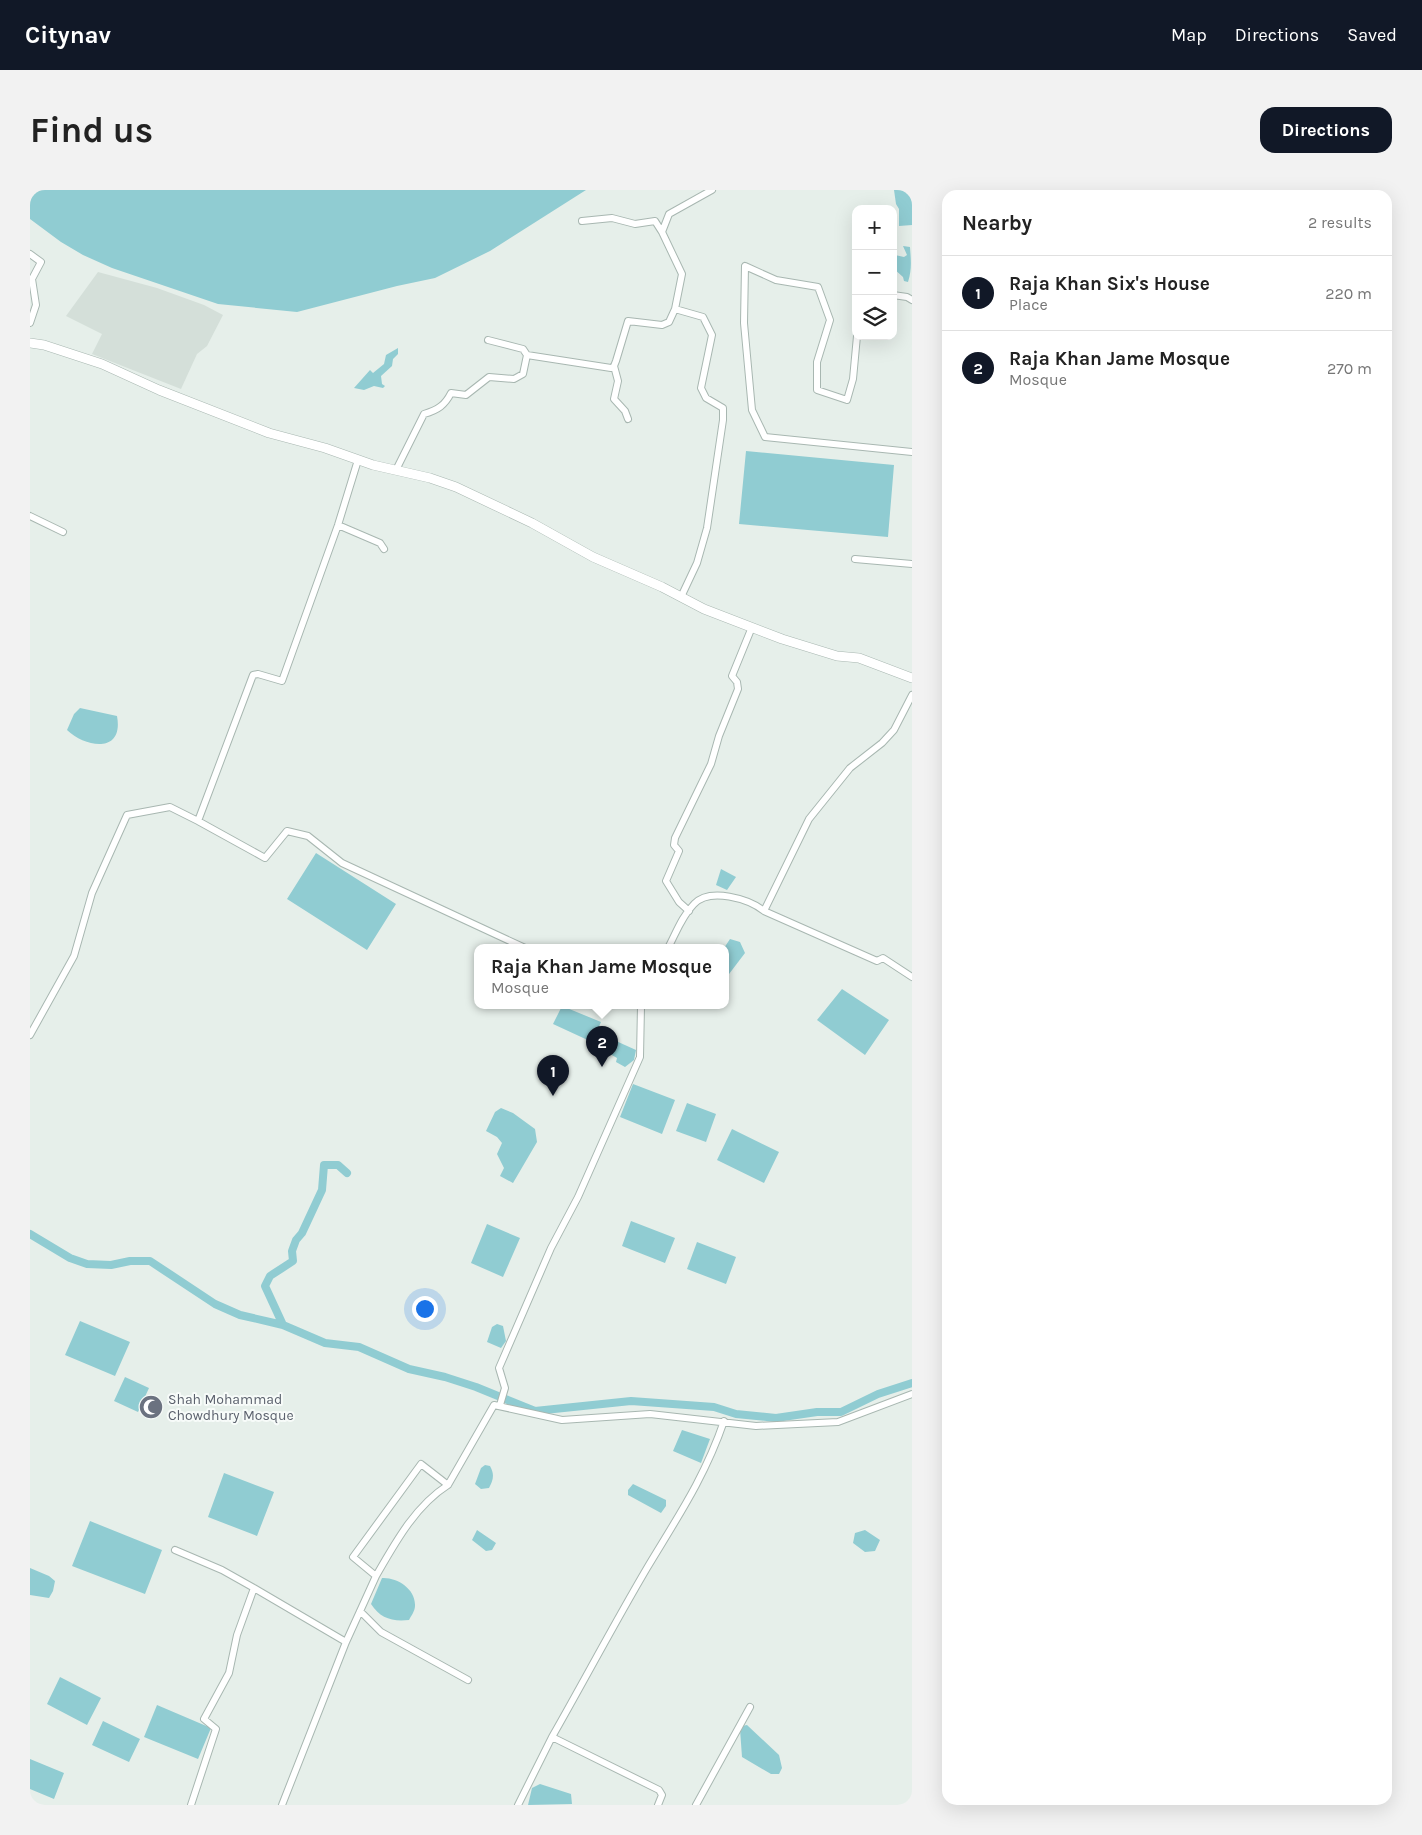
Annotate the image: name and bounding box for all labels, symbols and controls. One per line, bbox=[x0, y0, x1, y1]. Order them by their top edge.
text: Citynav bbox=[25, 21, 111, 49]
text: Map bbox=[1171, 24, 1207, 46]
text: Directions bbox=[1235, 24, 1319, 46]
text: Saved bbox=[1347, 24, 1397, 46]
button: Directions bbox=[1260, 107, 1392, 153]
text: Find us bbox=[30, 110, 153, 151]
map controls bbox=[852, 205, 897, 340]
button: + bbox=[852, 205, 897, 250]
text: Nearby bbox=[962, 211, 1032, 235]
text: 2 results bbox=[1308, 213, 1372, 232]
button: − bbox=[852, 250, 897, 295]
text: Raja Khan Six's House bbox=[1009, 273, 1210, 295]
text: 1 bbox=[975, 284, 981, 303]
text: 220 m bbox=[1325, 284, 1372, 303]
button: layers bbox=[852, 295, 897, 340]
text: Place bbox=[1009, 295, 1048, 314]
text: Raja Khan Jame Mosque bbox=[1009, 348, 1230, 370]
text: 2 bbox=[973, 359, 983, 378]
text: 270 m bbox=[1327, 359, 1372, 378]
text: Mosque bbox=[1009, 370, 1067, 389]
popup bbox=[474, 944, 729, 1009]
text: Raja Khan Jame Mosque bbox=[491, 956, 712, 978]
text: Mosque bbox=[491, 978, 549, 997]
pin: 2 bbox=[586, 1026, 618, 1067]
pin: 1 bbox=[537, 1055, 569, 1096]
your location bbox=[412, 1296, 438, 1322]
place label: Shah Mohammad Chowdhury Mosque bbox=[168, 1391, 294, 1424]
mosque icon: Shah Mohammad Chowdhury Mosque bbox=[138, 1394, 164, 1420]

